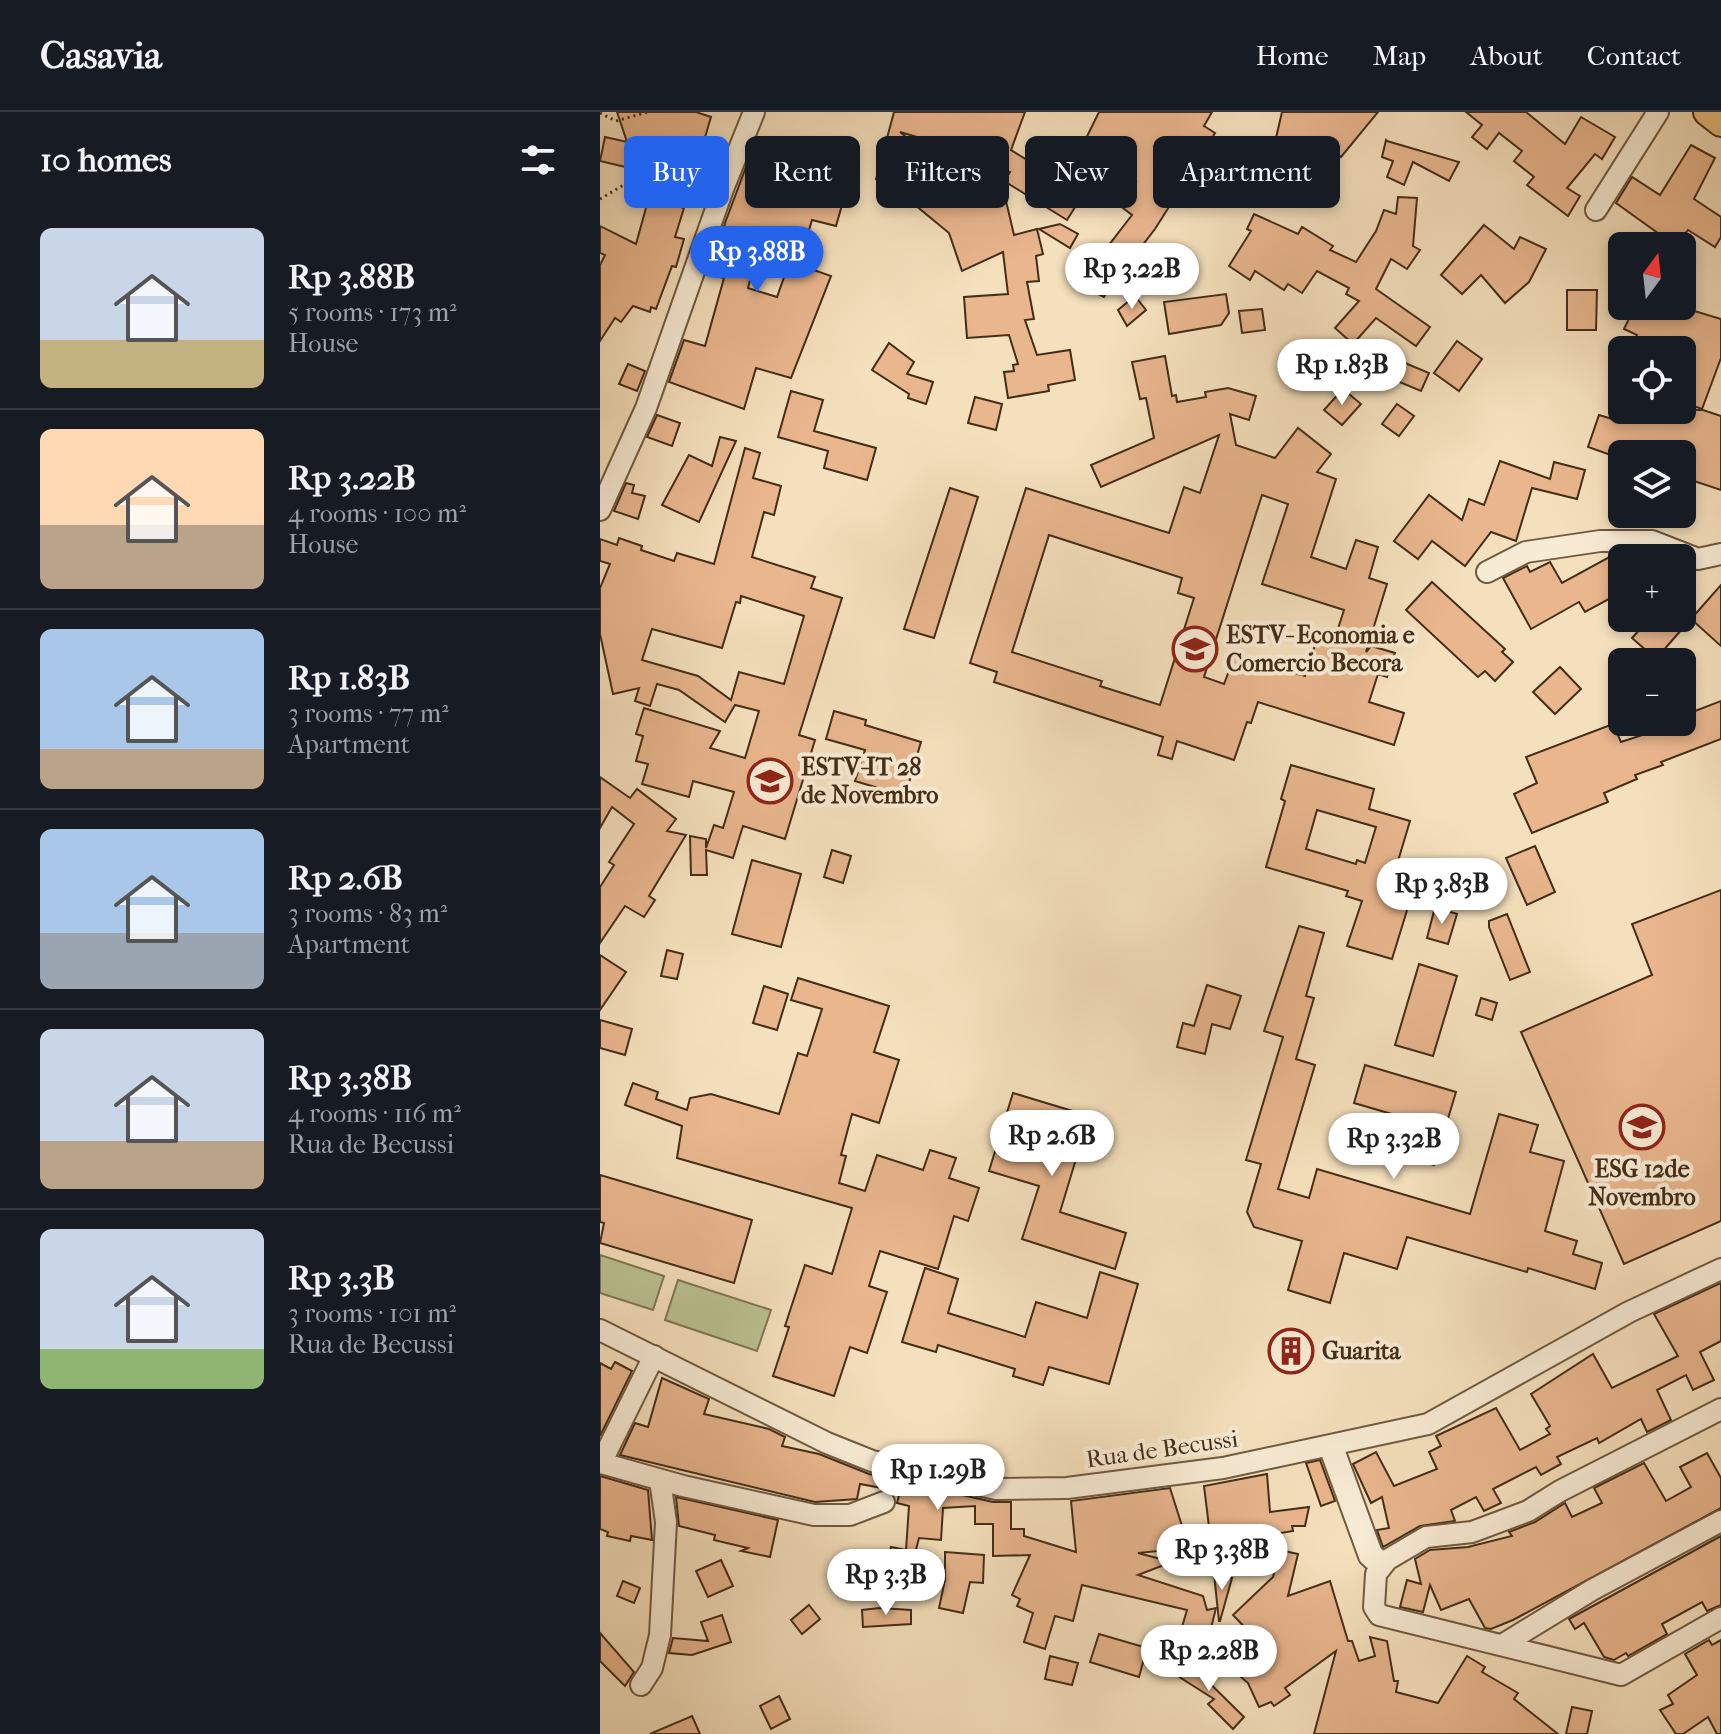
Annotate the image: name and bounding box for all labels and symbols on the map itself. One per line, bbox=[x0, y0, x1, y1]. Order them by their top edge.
pin: Rp 3.88B bbox=[674, 226, 840, 294]
north arrow bbox=[1608, 232, 1696, 320]
pin: Rp 3.22B bbox=[1049, 243, 1215, 311]
pin: Rp 1.83B bbox=[1259, 339, 1425, 407]
place label: ESTV- Economia e Comercio Becora bbox=[1226, 621, 1415, 677]
school or university icon: ESTV- Economia e Comercio Becora bbox=[1171, 625, 1219, 673]
place label: ESTV-IT 28 de Novembro bbox=[801, 753, 939, 809]
school or university icon: ESTV-IT 28 de Novembro bbox=[746, 757, 794, 805]
pin: Rp 3.83B bbox=[1359, 858, 1525, 926]
school or university icon: ESG 12de Novembro bbox=[1618, 1103, 1666, 1151]
pin: Rp 2.6B bbox=[978, 1110, 1126, 1178]
pin: Rp 3.32B bbox=[1311, 1113, 1477, 1181]
place label: ESG 12de Novembro bbox=[1588, 1155, 1696, 1211]
building icon: Guarita bbox=[1267, 1327, 1315, 1375]
place label: Guarita bbox=[1322, 1337, 1401, 1365]
street label: Rua de Becussi bbox=[1084, 1424, 1240, 1474]
pin: Rp 1.29B bbox=[855, 1444, 1021, 1512]
pin: Rp 3.38B bbox=[1139, 1524, 1305, 1592]
pin: Rp 3.3B bbox=[812, 1549, 960, 1617]
pin: Rp 2.28B bbox=[1126, 1625, 1292, 1693]

